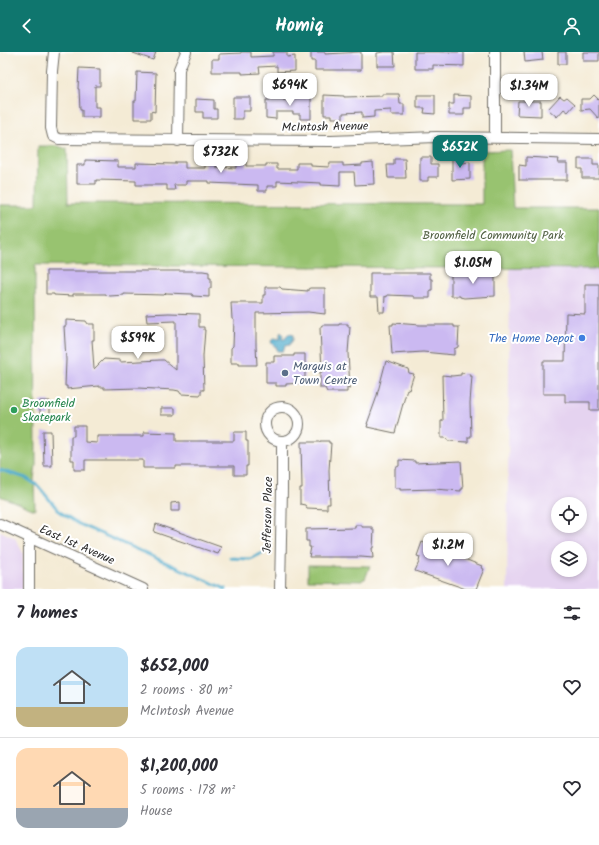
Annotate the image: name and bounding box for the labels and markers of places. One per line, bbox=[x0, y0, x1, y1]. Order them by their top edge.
pin: $694K bbox=[262, 73, 318, 107]
pin: $1.34M bbox=[496, 74, 562, 108]
pin: $652K bbox=[432, 135, 488, 169]
pin: $732K bbox=[193, 140, 249, 174]
pin: $1.05M bbox=[440, 251, 506, 285]
pin: $599K bbox=[110, 326, 166, 360]
place label: The Home Depot bbox=[489, 329, 574, 348]
marker: The Home Depot bbox=[577, 333, 587, 343]
place label: Marquis at Town Centre bbox=[293, 357, 358, 390]
marker: Marquis at Town Centre bbox=[280, 368, 290, 378]
place label: Broomfield Skatepark bbox=[22, 394, 76, 427]
marker: Broomfield Skatepark bbox=[9, 405, 19, 415]
pin: $1.2M bbox=[420, 533, 476, 567]

